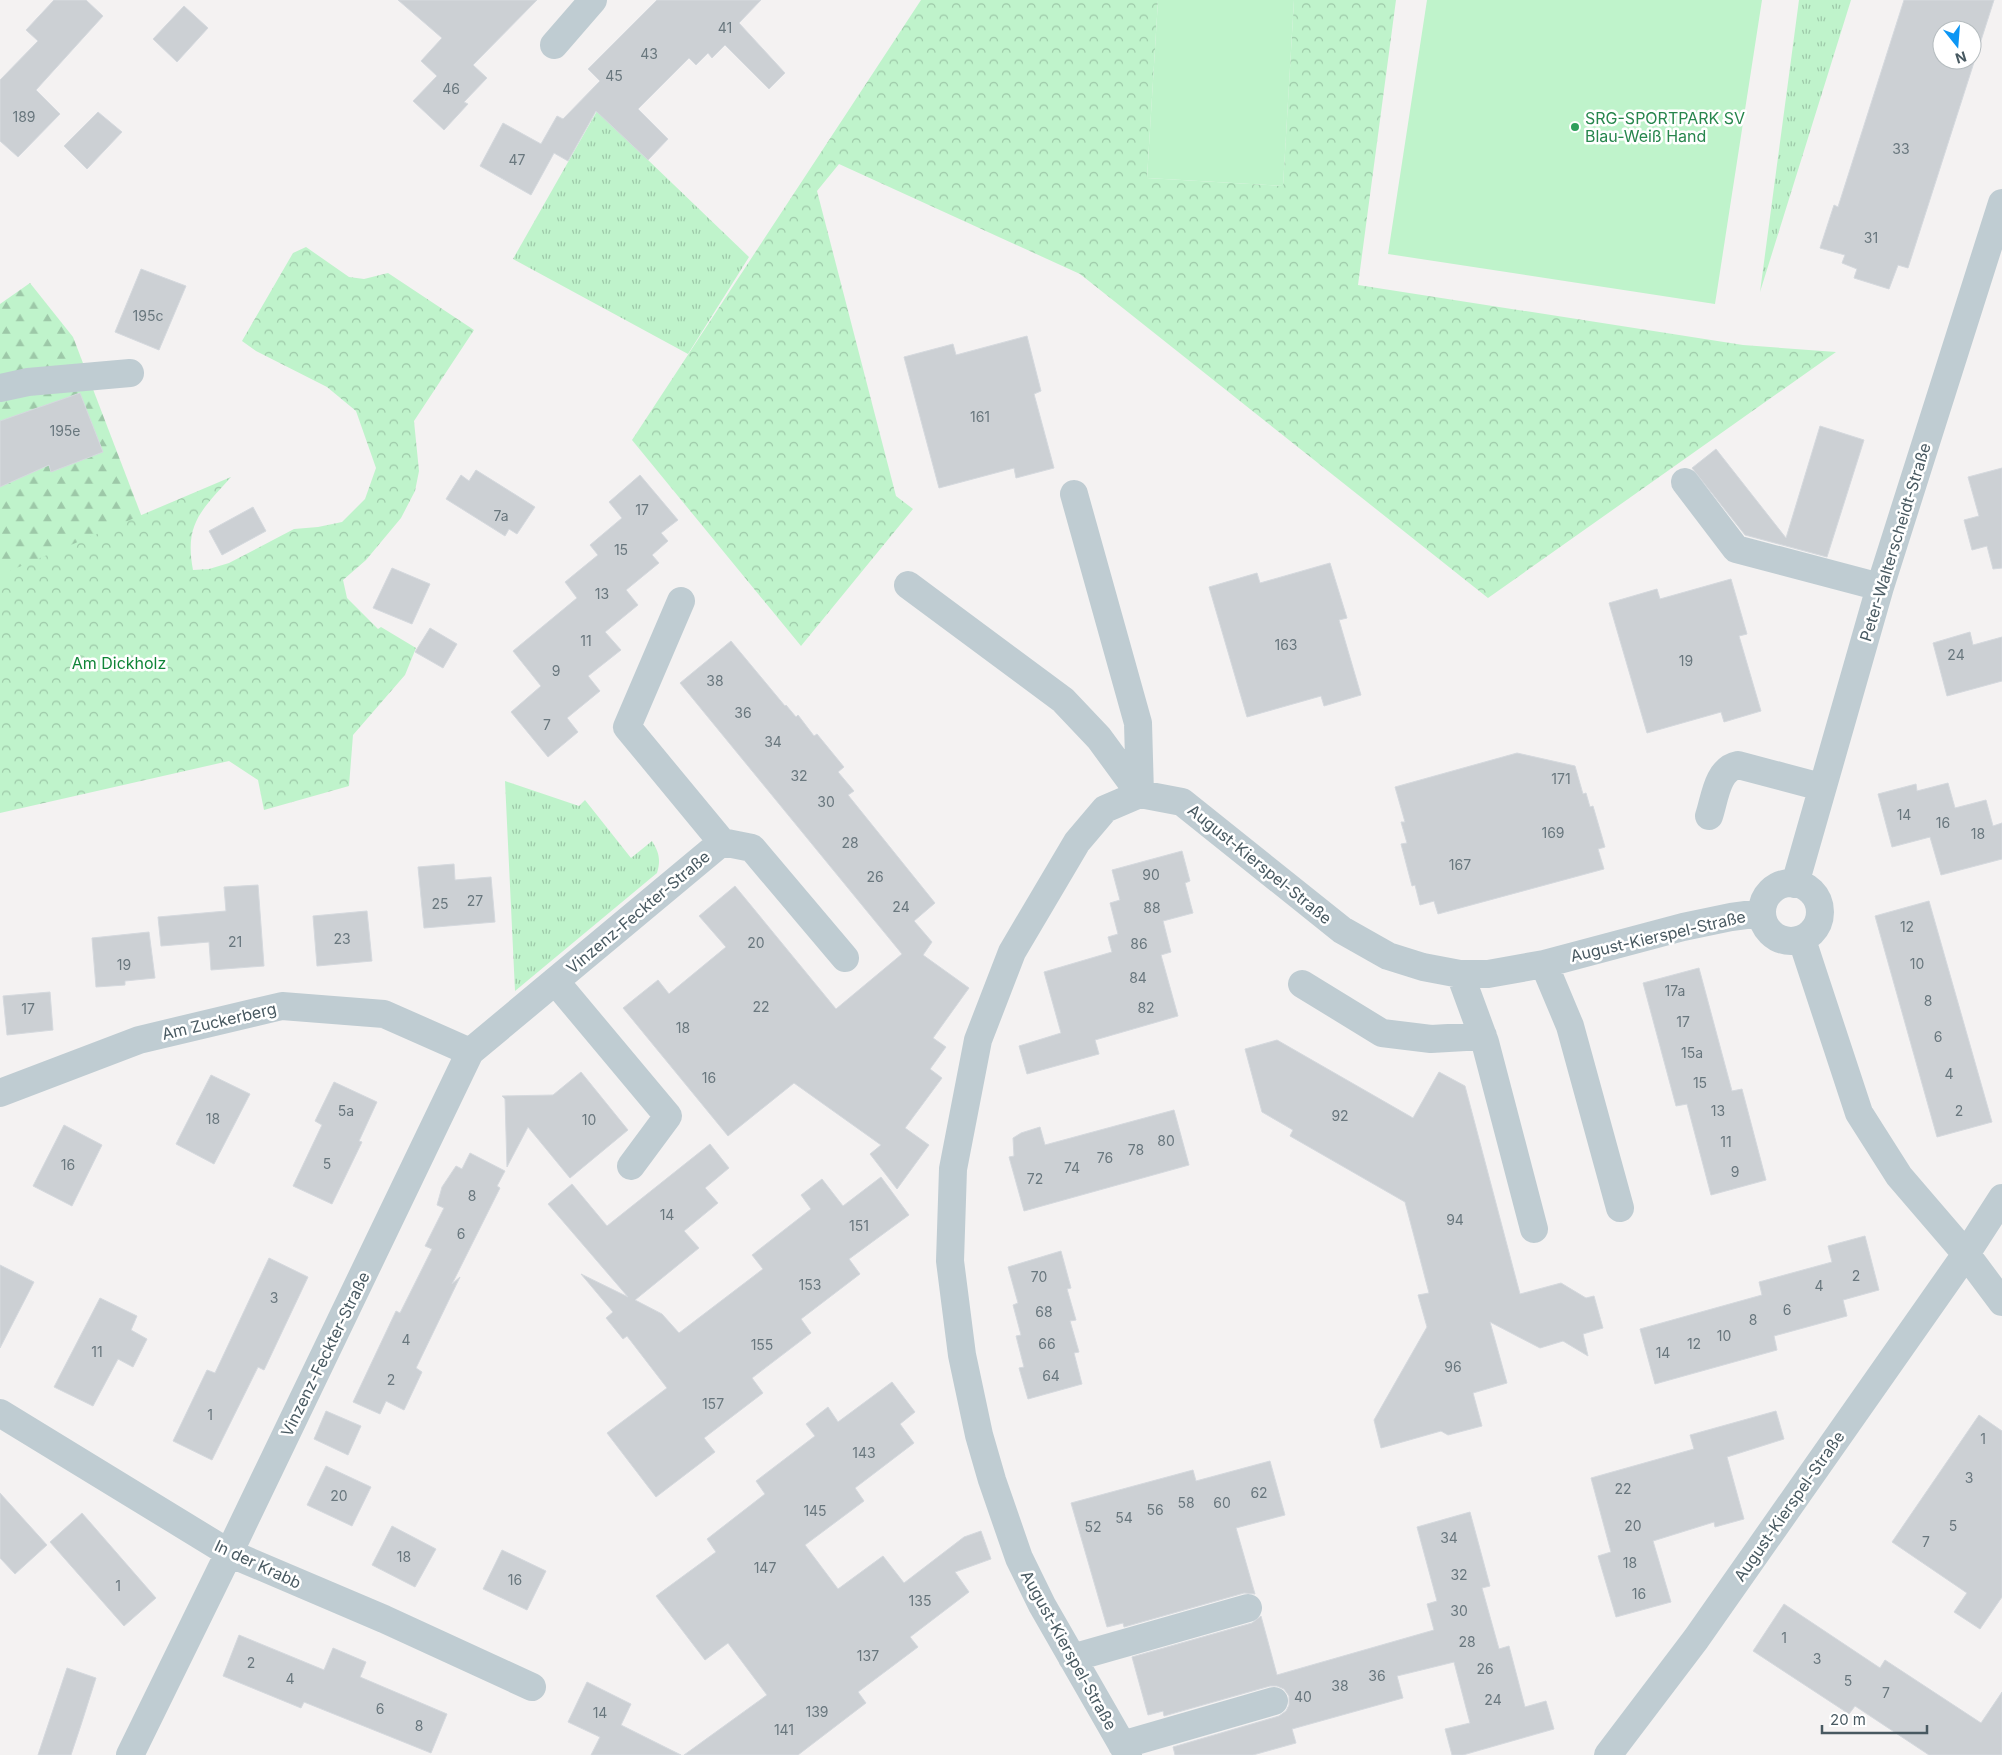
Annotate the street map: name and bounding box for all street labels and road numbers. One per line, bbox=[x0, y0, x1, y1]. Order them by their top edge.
street label: Peter-Walterscheidt-Straße bbox=[1855, 440, 1935, 644]
street label: August-Kierspel-Straße bbox=[1184, 800, 1336, 928]
street label: Vinzenz-Feckter-Straße bbox=[562, 846, 714, 978]
street label: August-Kierspel-Straße bbox=[1568, 906, 1748, 966]
street label: Am Zuckerberg bbox=[160, 998, 278, 1044]
street label: Vinzenz-Feckter-Straße bbox=[276, 1268, 374, 1440]
street label: August-Kierspel-Straße bbox=[1729, 1427, 1849, 1585]
street label: In der Krabb bbox=[212, 1535, 304, 1593]
street label: August-Kierspel-Straße bbox=[1017, 1567, 1121, 1733]

